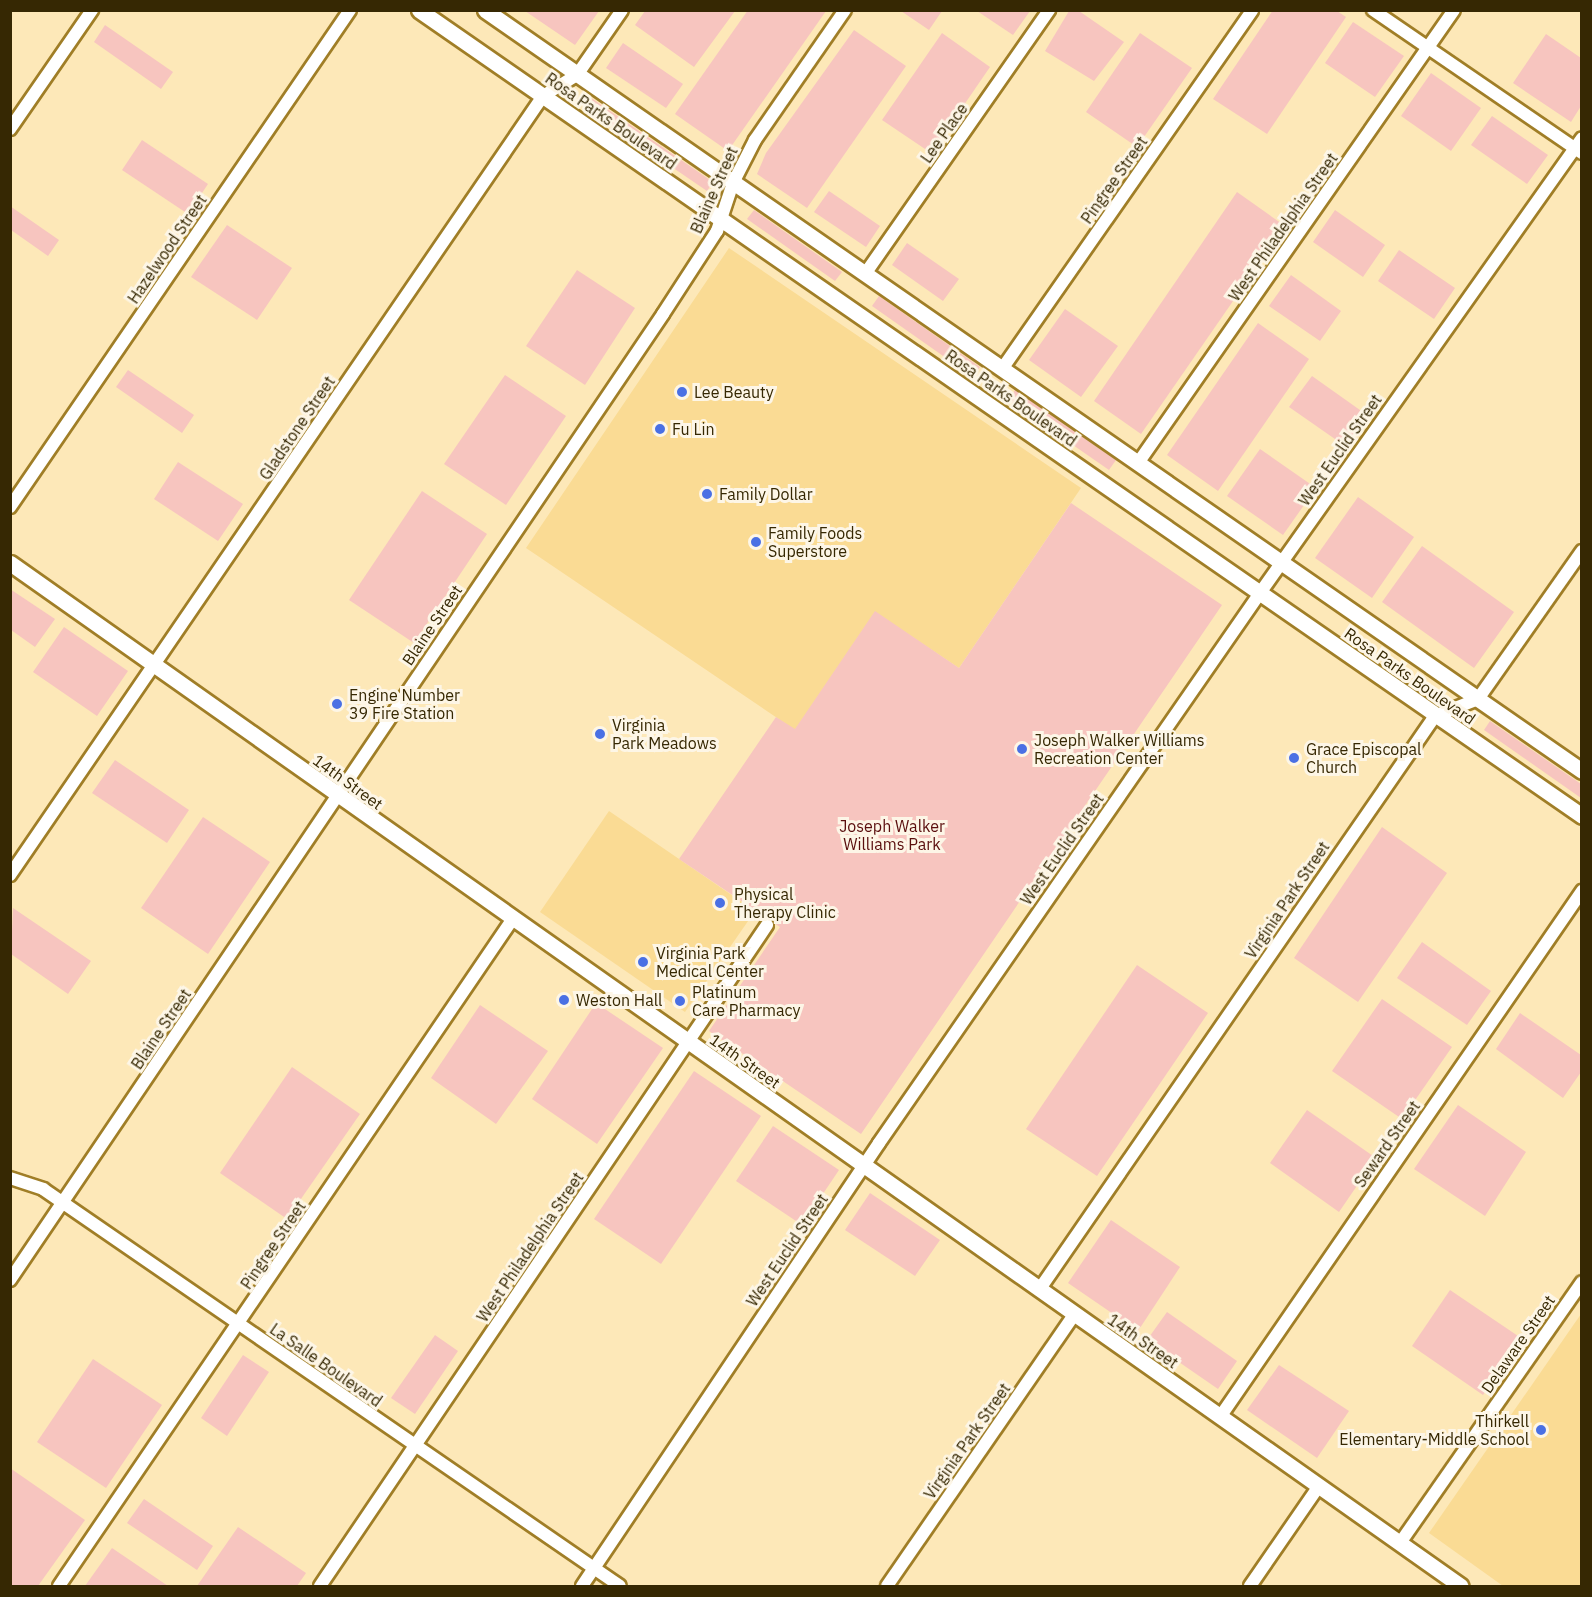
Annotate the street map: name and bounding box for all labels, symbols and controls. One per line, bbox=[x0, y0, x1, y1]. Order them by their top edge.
street label: Rosa Parks Boulevard bbox=[542, 68, 680, 174]
street label: Lee Place bbox=[916, 99, 972, 167]
street label: Pingree Street bbox=[1077, 133, 1151, 227]
street label: Blaine Street bbox=[686, 144, 742, 236]
street label: West Philadelphia Street bbox=[1225, 149, 1341, 305]
street label: Hazelwood Street bbox=[123, 191, 211, 307]
street label: Rosa Parks Boulevard bbox=[942, 345, 1080, 451]
street label: Gladstone Street bbox=[255, 372, 339, 484]
place label: Lee Beauty bbox=[694, 382, 774, 402]
marker: Lee Beauty bbox=[675, 385, 689, 399]
street label: West Euclid Street bbox=[1294, 391, 1386, 509]
place label: Fu Lin bbox=[672, 419, 715, 439]
marker: Fu Lin bbox=[653, 422, 667, 436]
place label: Family Dollar bbox=[719, 484, 813, 504]
marker: Family Dollar bbox=[700, 487, 714, 501]
place label: Family Foods Superstore bbox=[768, 523, 862, 561]
marker: Family Foods Superstore bbox=[749, 535, 763, 549]
street label: Blaine Street bbox=[398, 581, 466, 669]
street label: Rosa Parks Boulevard bbox=[1341, 623, 1479, 729]
place label: Engine Number 39 Fire Station bbox=[349, 685, 460, 723]
marker: Engine Number 39 Fire Station bbox=[330, 697, 344, 711]
place label: Virginia Park Meadows bbox=[612, 715, 717, 753]
marker: Virginia Park Meadows bbox=[593, 727, 607, 741]
place label: Joseph Walker Williams Recreation Center bbox=[1034, 730, 1205, 768]
place label: Grace Episcopal Church bbox=[1306, 739, 1421, 777]
marker: Joseph Walker Williams Recreation Center bbox=[1015, 742, 1029, 756]
street label: 14th Street bbox=[309, 750, 387, 814]
marker: Grace Episcopal Church bbox=[1287, 751, 1301, 765]
street label: West Euclid Street bbox=[1016, 790, 1108, 908]
park label: Joseph Walker Williams Park bbox=[839, 816, 945, 854]
street label: Virginia Park Street bbox=[1241, 838, 1333, 962]
place label: Physical Therapy Clinic bbox=[734, 884, 836, 922]
marker: Physical Therapy Clinic bbox=[711, 894, 729, 912]
place label: Virginia Park Medical Center bbox=[656, 943, 764, 981]
marker: Virginia Park Medical Center bbox=[634, 953, 652, 971]
place label: Platinum Care Pharmacy bbox=[692, 982, 801, 1020]
street label: Blaine Street bbox=[127, 985, 195, 1073]
place label: Weston Hall bbox=[576, 990, 662, 1010]
marker: Weston Hall bbox=[557, 993, 571, 1007]
marker: Platinum Care Pharmacy bbox=[673, 994, 687, 1008]
street label: 14th Street bbox=[706, 1030, 784, 1092]
street label: Seward Street bbox=[1350, 1097, 1424, 1191]
street label: West Philadelphia Street bbox=[473, 1168, 587, 1326]
street label: West Euclid Street bbox=[742, 1190, 832, 1310]
street label: Pingree Street bbox=[236, 1197, 310, 1293]
street label: Delaware Street bbox=[1477, 1291, 1559, 1397]
street label: 14th Street bbox=[1104, 1310, 1182, 1372]
street label: La Salle Boulevard bbox=[266, 1319, 386, 1411]
street label: Virginia Park Street bbox=[920, 1379, 1014, 1503]
place label: Thirkell Elementary-Middle School bbox=[1339, 1411, 1529, 1449]
marker: Thirkell Elementary-Middle School bbox=[1534, 1423, 1548, 1437]

